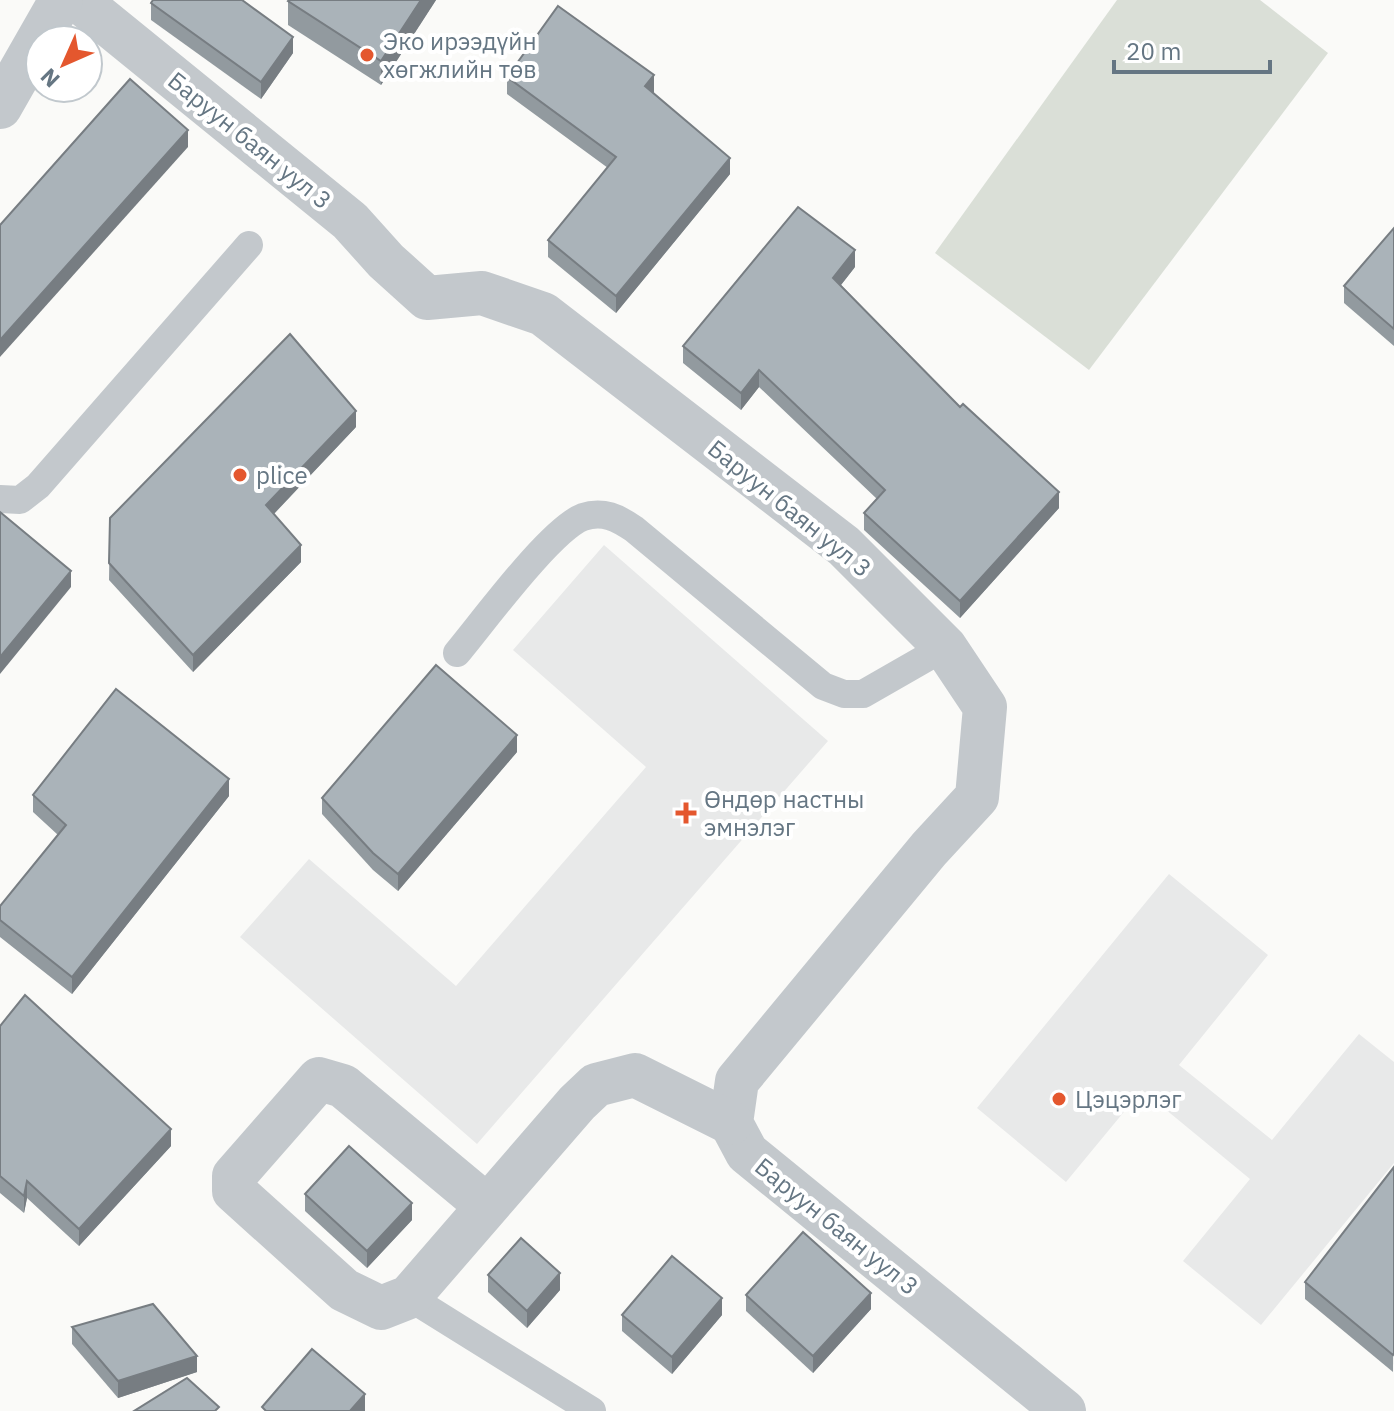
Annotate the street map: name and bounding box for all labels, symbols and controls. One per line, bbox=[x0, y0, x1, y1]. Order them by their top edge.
north arrow bbox=[24, 24, 104, 104]
scale bar bbox=[1114, 24, 1270, 74]
place label: Эко ирээдүйн хөгжлийн төв bbox=[383, 25, 537, 85]
text: 20 m bbox=[1126, 35, 1181, 67]
marker: Эко ирээдүйн хөгжлийн төв bbox=[358, 46, 376, 64]
text: N bbox=[34, 63, 65, 94]
street label: Баруун баян уул 3 bbox=[162, 64, 338, 216]
street label: Баруун баян уул 3 bbox=[702, 432, 878, 584]
place label: plice bbox=[256, 459, 308, 491]
marker: plice bbox=[231, 466, 249, 484]
place label: Өндөр настны эмнэлэг bbox=[704, 783, 864, 843]
marker: Өндөр настны эмнэлэг bbox=[675, 802, 697, 824]
place label: Цэцэрлэг bbox=[1075, 1083, 1182, 1115]
marker: Цэцэрлэг bbox=[1050, 1090, 1068, 1108]
street label: Баруун баян уул 3 bbox=[749, 1150, 925, 1302]

